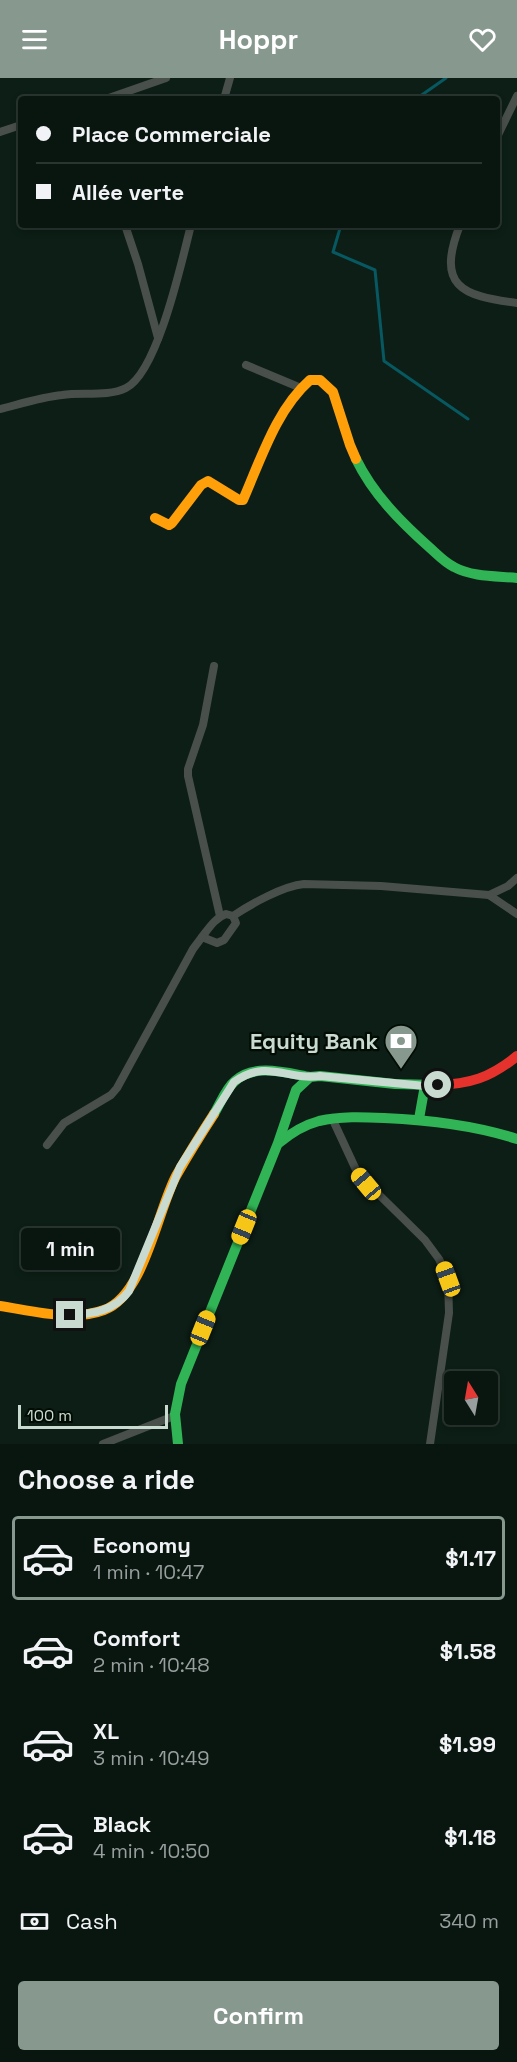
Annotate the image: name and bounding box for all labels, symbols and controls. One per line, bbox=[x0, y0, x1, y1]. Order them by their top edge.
text: Hoppr bbox=[219, 22, 298, 57]
icon: menu bbox=[18, 23, 51, 56]
icon: heart bbox=[466, 23, 499, 56]
text: Place Commerciale bbox=[72, 120, 271, 148]
text: Allée verte bbox=[72, 178, 184, 206]
bank icon: Equity Bank bbox=[383, 1023, 419, 1070]
place label: Equity Bank bbox=[250, 1027, 379, 1055]
route start bbox=[424, 1071, 451, 1098]
car bbox=[348, 1164, 384, 1204]
car bbox=[229, 1207, 259, 1247]
callout: 1 min bbox=[20, 1228, 119, 1270]
text: 1 min bbox=[46, 1236, 95, 1262]
car bbox=[433, 1259, 463, 1299]
route end bbox=[56, 1301, 83, 1328]
car bbox=[188, 1308, 218, 1348]
north arrow bbox=[444, 1371, 498, 1425]
map controls bbox=[444, 1371, 498, 1425]
scale bar bbox=[18, 1402, 168, 1430]
text: 100 m bbox=[27, 1405, 72, 1426]
text: Choose a ride bbox=[18, 1462, 195, 1497]
icon: car bbox=[21, 1531, 75, 1585]
text: Economy bbox=[93, 1531, 191, 1559]
text: $1.17 bbox=[445, 1544, 496, 1572]
text: 1 min · 10:47 bbox=[93, 1559, 204, 1585]
icon: car bbox=[21, 1624, 75, 1678]
text: Comfort bbox=[93, 1624, 181, 1652]
text: $1.58 bbox=[440, 1637, 496, 1665]
text: 2 min · 10:48 bbox=[93, 1652, 210, 1678]
icon: car bbox=[21, 1717, 75, 1771]
text: XL bbox=[93, 1717, 119, 1745]
text: $1.99 bbox=[439, 1730, 496, 1758]
text: 3 min · 10:49 bbox=[93, 1745, 210, 1771]
icon: car bbox=[21, 1810, 75, 1864]
text: Black bbox=[93, 1810, 151, 1838]
text: $1.18 bbox=[444, 1823, 496, 1851]
text: 4 min · 10:50 bbox=[93, 1838, 210, 1864]
icon: cash bbox=[18, 1905, 51, 1938]
text: Cash bbox=[66, 1907, 118, 1935]
text: 340 m bbox=[439, 1908, 499, 1934]
button: Confirm bbox=[18, 1981, 499, 2050]

